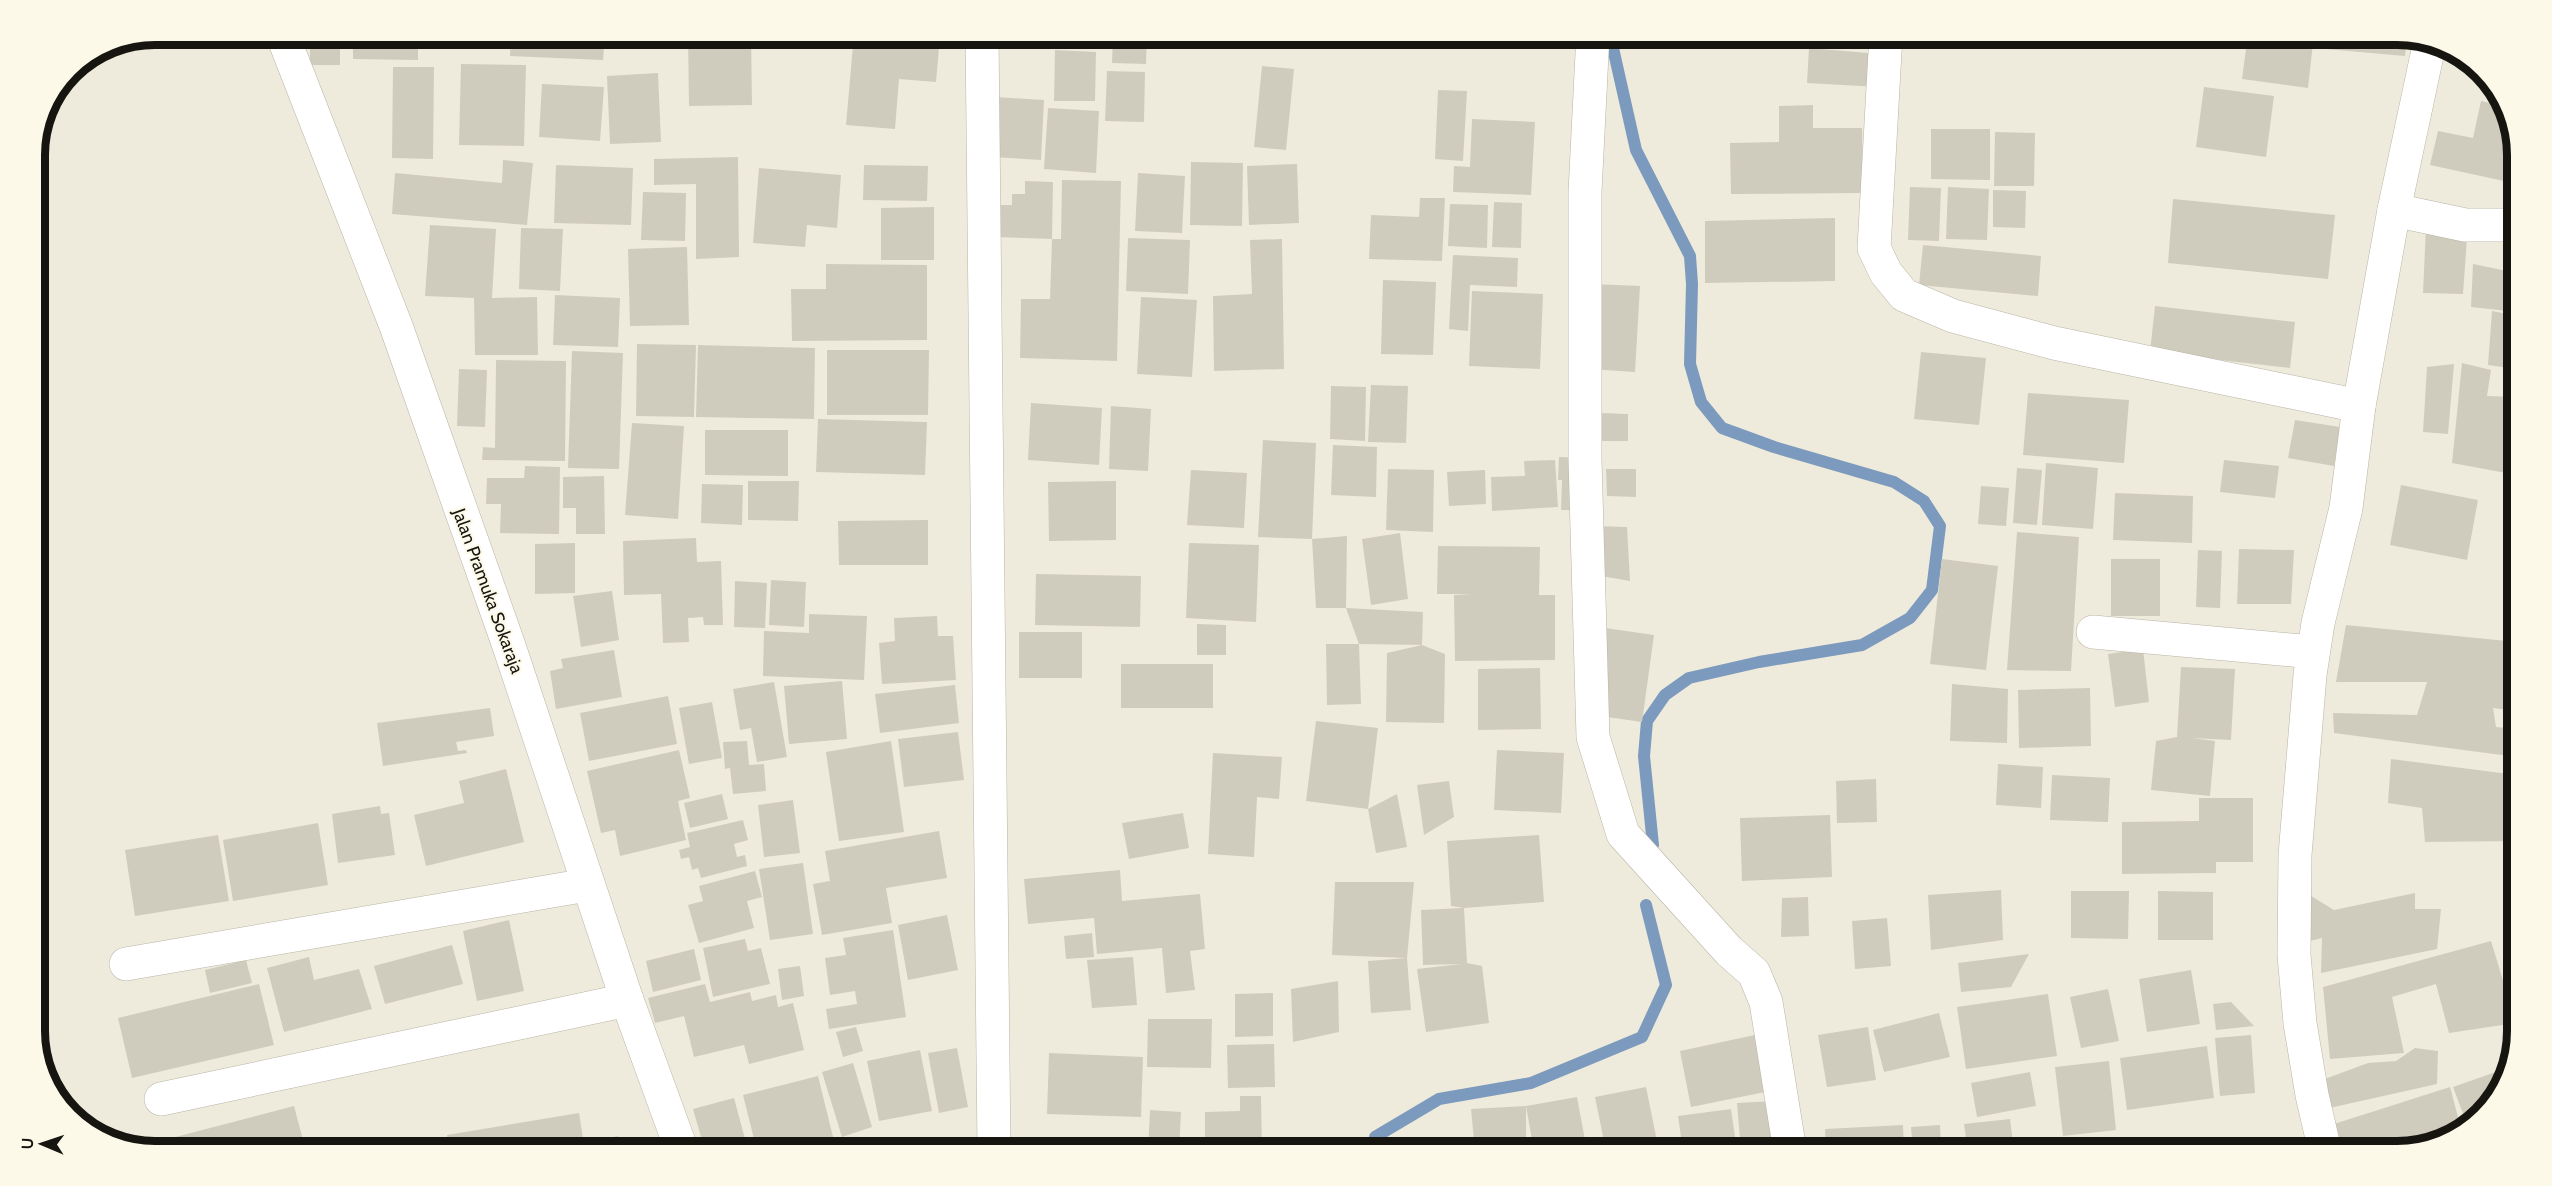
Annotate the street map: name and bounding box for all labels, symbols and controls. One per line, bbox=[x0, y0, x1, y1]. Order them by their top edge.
street label: Jalan Pramuka Sokaraja bbox=[448, 505, 528, 677]
north arrow bbox=[12, 1114, 72, 1174]
text: U bbox=[18, 1137, 37, 1150]

